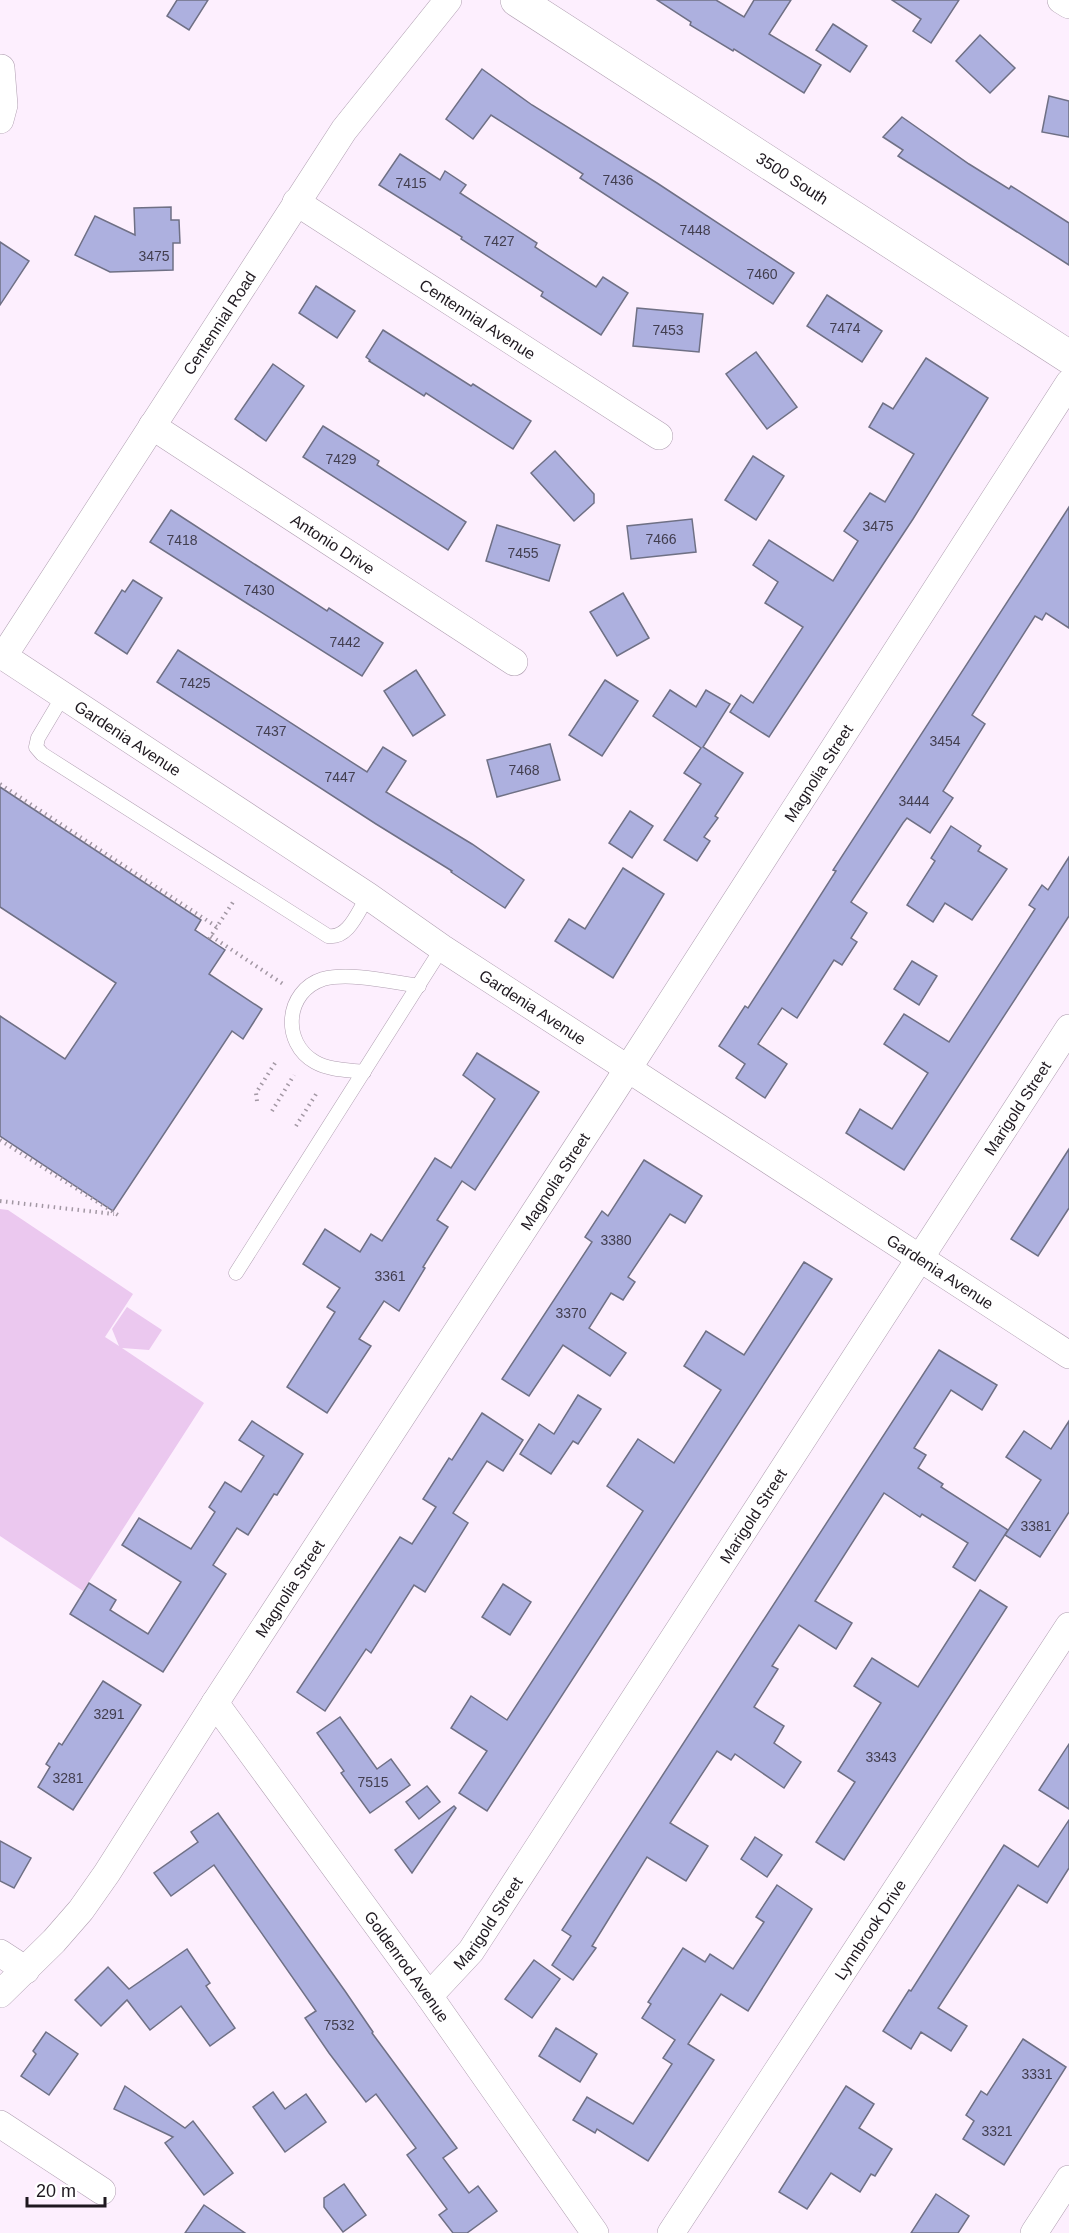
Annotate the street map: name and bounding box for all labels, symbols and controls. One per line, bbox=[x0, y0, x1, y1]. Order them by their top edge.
street label: 3500 South bbox=[753, 149, 831, 208]
house number: 7436 bbox=[602, 172, 634, 188]
house number: 7415 bbox=[395, 175, 427, 191]
house number: 7448 bbox=[679, 222, 711, 238]
house number: 7427 bbox=[483, 233, 515, 249]
house number: 3475 bbox=[138, 248, 170, 264]
house number: 7460 bbox=[746, 266, 778, 282]
street label: Centennial Road bbox=[180, 268, 259, 378]
street label: Centennial Avenue bbox=[416, 276, 538, 363]
house number: 7474 bbox=[829, 320, 861, 336]
house number: 7453 bbox=[652, 322, 684, 338]
house number: 7429 bbox=[325, 451, 357, 467]
street label: Antonio Drive bbox=[288, 511, 378, 578]
house number: 3475 bbox=[862, 518, 894, 534]
house number: 7466 bbox=[645, 531, 677, 547]
house number: 7418 bbox=[166, 532, 198, 548]
house number: 7455 bbox=[507, 545, 539, 561]
house number: 7430 bbox=[243, 582, 275, 598]
house number: 7442 bbox=[329, 634, 361, 650]
house number: 7425 bbox=[179, 675, 211, 691]
street label: Gardenia Avenue bbox=[71, 697, 184, 780]
street label: Magnolia Street bbox=[781, 721, 856, 825]
house number: 7437 bbox=[255, 723, 287, 739]
house number: 3454 bbox=[929, 733, 961, 749]
house number: 7468 bbox=[508, 762, 540, 778]
house number: 7447 bbox=[324, 769, 356, 785]
house number: 3444 bbox=[898, 793, 930, 809]
street label: Gardenia Avenue bbox=[476, 967, 589, 1048]
street label: Marigold Street bbox=[981, 1058, 1055, 1158]
street label: Magnolia Street bbox=[517, 1129, 593, 1233]
street label: Gardenia Avenue bbox=[884, 1231, 997, 1313]
house number: 3380 bbox=[600, 1232, 632, 1248]
house number: 3361 bbox=[374, 1268, 406, 1284]
house number: 3370 bbox=[555, 1305, 587, 1321]
street label: Marigold Street bbox=[717, 1466, 790, 1566]
house number: 3381 bbox=[1020, 1518, 1052, 1534]
street label: Magnolia Street bbox=[252, 1537, 328, 1640]
house number: 3291 bbox=[93, 1706, 125, 1722]
house number: 3343 bbox=[865, 1749, 897, 1765]
house number: 3281 bbox=[52, 1770, 84, 1786]
house number: 7515 bbox=[357, 1774, 389, 1790]
street label: Marigold Street bbox=[450, 1873, 526, 1973]
street label: Lynnbrook Drive bbox=[832, 1876, 909, 1983]
street label: Goldenrod Avenue bbox=[361, 1908, 452, 2025]
house number: 7532 bbox=[323, 2017, 355, 2033]
house number: 3331 bbox=[1021, 2066, 1053, 2082]
house number: 3321 bbox=[981, 2123, 1013, 2139]
scale bar bbox=[27, 2170, 105, 2208]
text: 20 m bbox=[36, 2181, 76, 2201]

